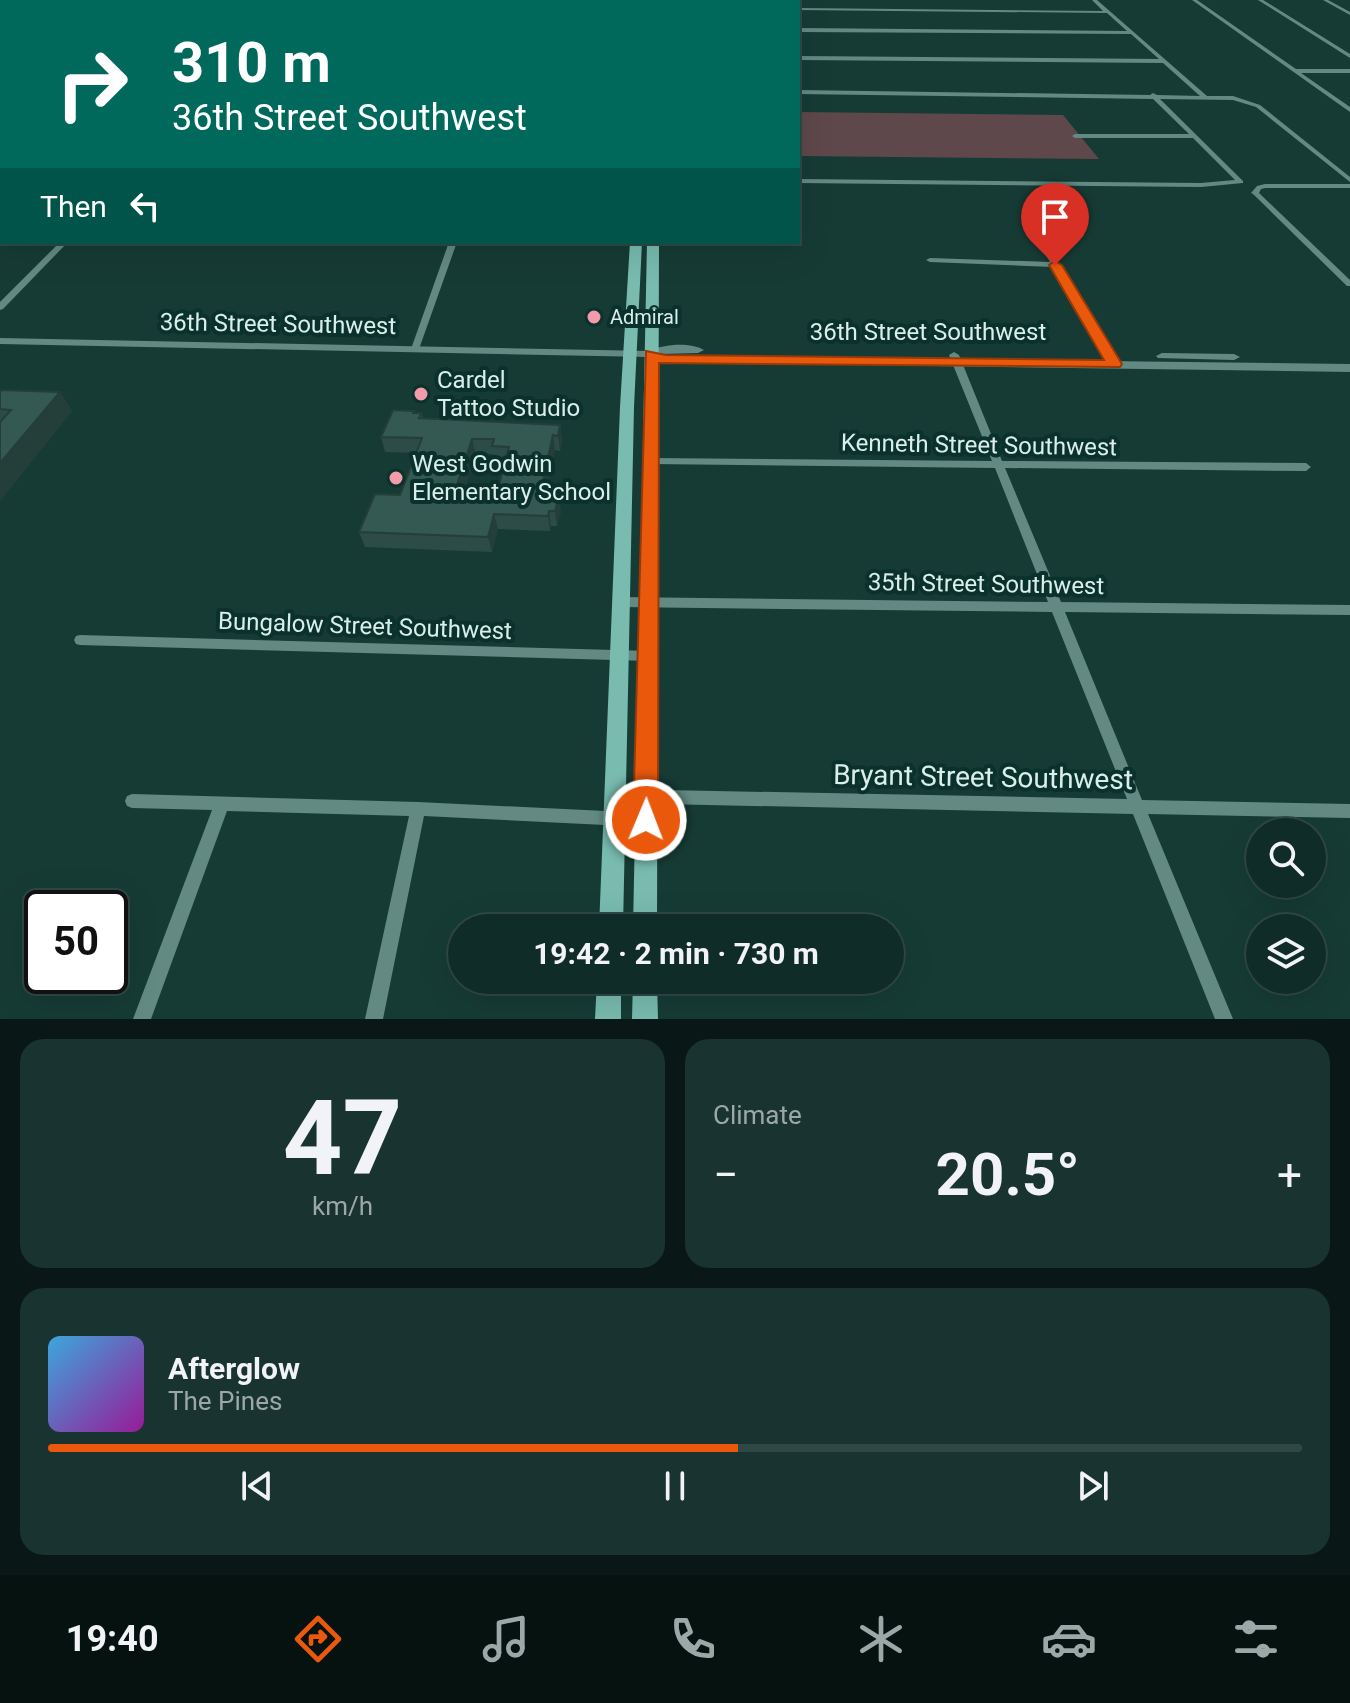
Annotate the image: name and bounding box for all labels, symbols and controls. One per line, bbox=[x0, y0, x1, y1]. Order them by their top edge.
text: 310 m bbox=[172, 30, 331, 96]
icon: right bbox=[40, 32, 144, 136]
text: 36th Street Southwest bbox=[172, 97, 527, 139]
pin bbox=[1021, 183, 1089, 265]
icon: left bbox=[123, 184, 167, 228]
text: Then bbox=[40, 189, 107, 224]
icon: arrive bbox=[1033, 195, 1077, 239]
place label: Admiral bbox=[610, 305, 679, 329]
street label: 36th Street Southwest bbox=[160, 308, 397, 340]
marker: Admiral bbox=[585, 308, 603, 326]
street label: 36th Street Southwest bbox=[810, 318, 1046, 346]
place label: Cardel Tattoo Studio bbox=[437, 366, 580, 422]
marker: Cardel Tattoo Studio bbox=[412, 385, 430, 403]
street label: Kenneth Street Southwest bbox=[841, 429, 1117, 461]
place label: West Godwin Elementary School bbox=[412, 450, 611, 506]
marker: West Godwin Elementary School bbox=[387, 469, 405, 487]
street label: 35th Street Southwest bbox=[868, 568, 1105, 600]
street label: Bungalow Street Southwest bbox=[218, 607, 513, 645]
street label: Bryant Street Southwest bbox=[833, 758, 1133, 796]
position arrow bbox=[604, 778, 688, 862]
map controls bbox=[1246, 818, 1326, 994]
button: search bbox=[1246, 818, 1326, 898]
speed limit sign: 50 bbox=[24, 890, 128, 994]
button: layers bbox=[1246, 914, 1326, 994]
text: 19:42 · 2 min · 730 m bbox=[533, 936, 819, 971]
text: 47 bbox=[283, 1078, 402, 1199]
text: Climate bbox=[713, 1100, 802, 1130]
text: 20.5° bbox=[936, 1139, 1080, 1210]
text: − bbox=[713, 1149, 738, 1201]
text: + bbox=[1277, 1149, 1302, 1201]
text: km/h bbox=[312, 1191, 373, 1221]
text: Afterglow bbox=[168, 1351, 300, 1386]
text: The Pines bbox=[168, 1386, 282, 1416]
icon: previous bbox=[235, 1464, 279, 1508]
icon: pause bbox=[653, 1464, 697, 1508]
icon: next bbox=[1071, 1464, 1115, 1508]
icon: directions bbox=[290, 1611, 346, 1667]
icon: music bbox=[478, 1611, 534, 1667]
icon: phone bbox=[665, 1611, 721, 1667]
icon: climate bbox=[853, 1611, 909, 1667]
icon: car bbox=[1041, 1611, 1097, 1667]
icon: filters bbox=[1228, 1611, 1284, 1667]
text: 19:40 bbox=[66, 1618, 159, 1660]

